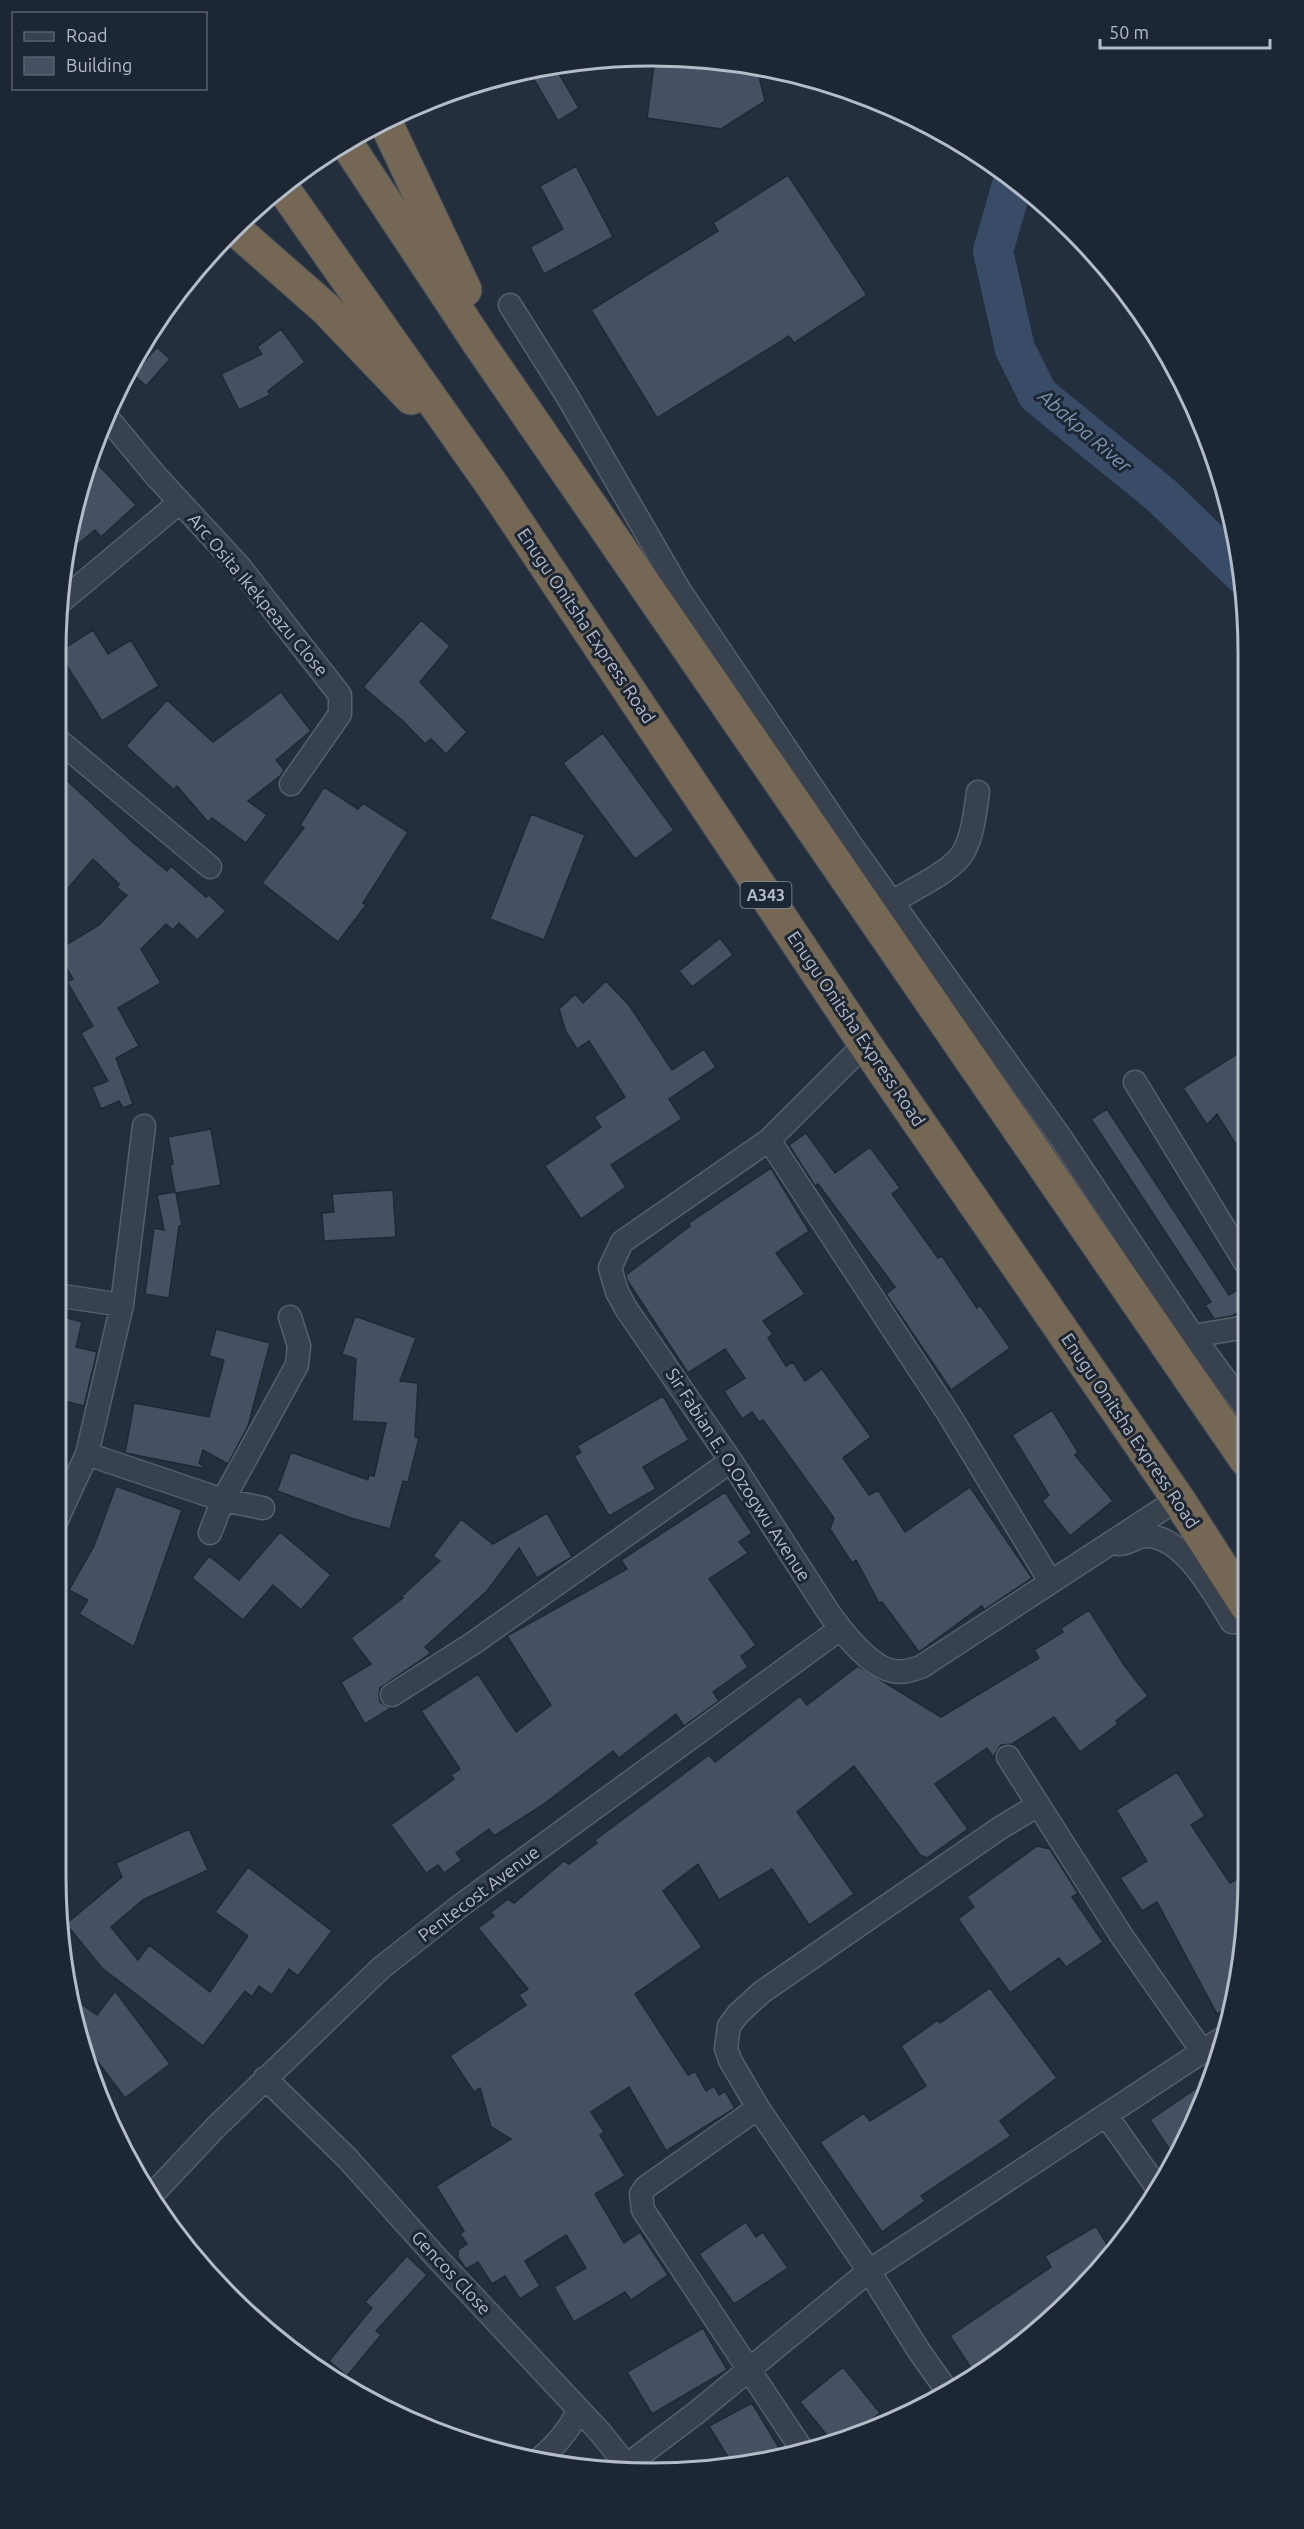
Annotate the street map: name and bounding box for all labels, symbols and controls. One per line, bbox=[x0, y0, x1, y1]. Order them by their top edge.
legend bbox=[12, 12, 207, 90]
scale bar bbox=[1100, 12, 1270, 50]
text: 50 m bbox=[1109, 22, 1149, 42]
text: Road bbox=[66, 25, 108, 45]
text: Building bbox=[66, 55, 132, 75]
water label: Abakpa River bbox=[1033, 383, 1137, 478]
street label: Arc Osita Ikekpeazu Close bbox=[185, 509, 333, 680]
street label: Enugu Onitsha Express Road bbox=[514, 524, 660, 727]
road number: A343 bbox=[740, 882, 792, 908]
street label: Enugu Onitsha Express Road bbox=[784, 927, 930, 1130]
street label: Enugu Onitsha Express Road bbox=[1058, 1329, 1204, 1532]
street label: Sir Fabian E. O.Ozogwu Avenue bbox=[662, 1364, 815, 1585]
street label: Pentecost Avenue bbox=[414, 1841, 543, 1945]
street label: Gencos Close bbox=[408, 2226, 496, 2318]

